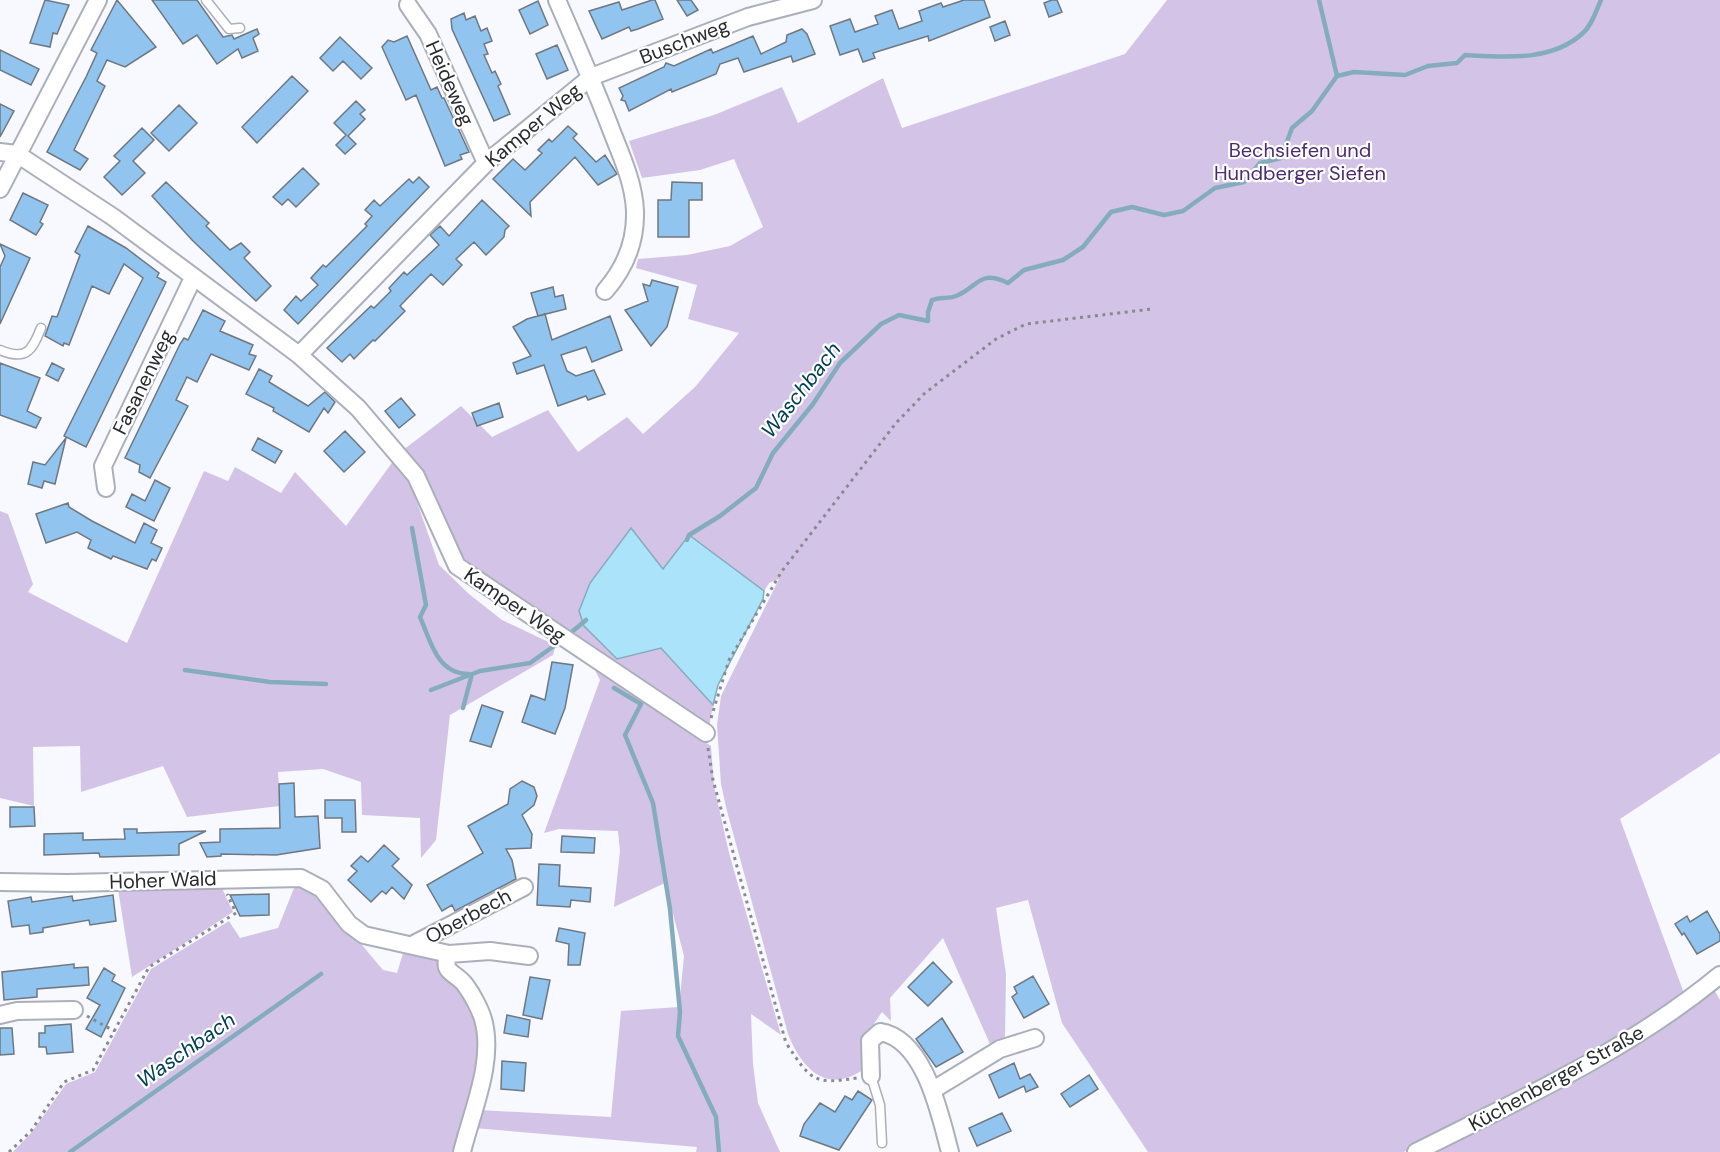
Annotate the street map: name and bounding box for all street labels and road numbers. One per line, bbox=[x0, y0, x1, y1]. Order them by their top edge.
street label: Buschweg bbox=[636, 12, 732, 70]
street label: Heideweg bbox=[420, 36, 480, 130]
street label: Kamper Weg bbox=[480, 77, 586, 173]
street label: Fasanenweg bbox=[106, 325, 180, 439]
street label: Kamper Weg bbox=[459, 561, 571, 649]
street label: Hoher Wald bbox=[109, 865, 217, 895]
street label: Oberbech bbox=[421, 883, 515, 949]
street label: Küchenberger Straße bbox=[1464, 1019, 1648, 1137]

